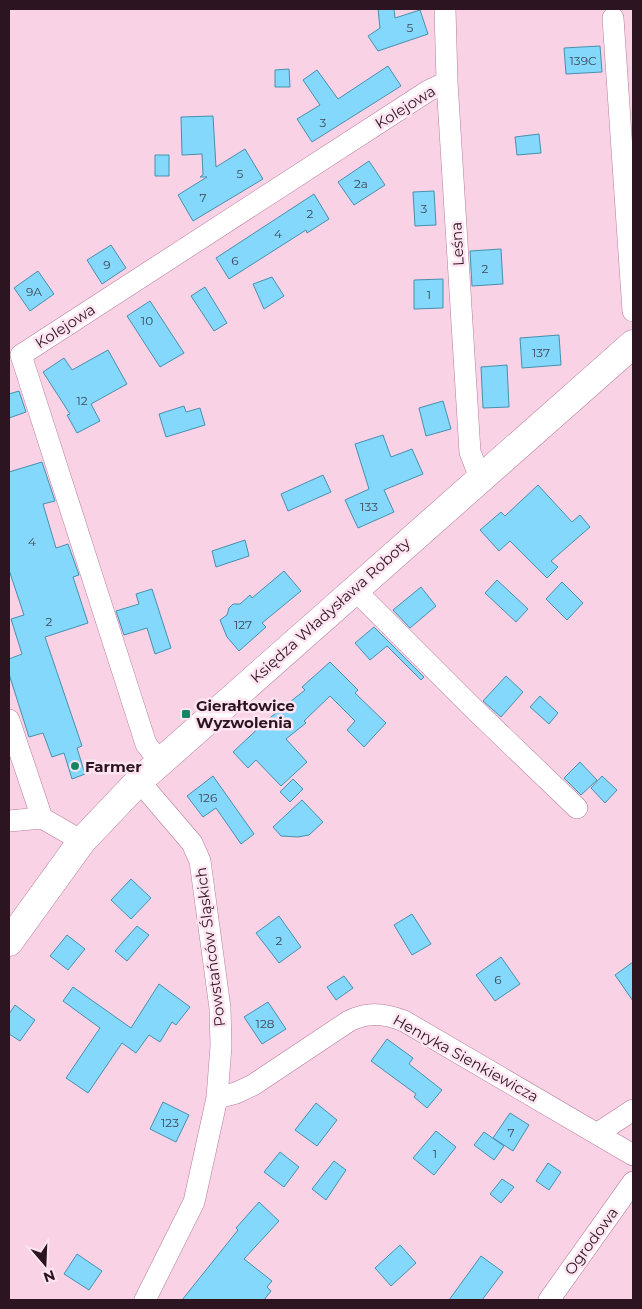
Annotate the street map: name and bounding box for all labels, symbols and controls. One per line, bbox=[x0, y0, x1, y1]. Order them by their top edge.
house number: 5 bbox=[407, 20, 414, 35]
house number: 139C bbox=[570, 53, 597, 68]
street label: Kolejowa bbox=[371, 81, 439, 133]
house number: 3 bbox=[320, 115, 327, 130]
house number: 5 bbox=[237, 166, 244, 181]
house number: 2a bbox=[354, 176, 368, 191]
house number: 7 bbox=[199, 190, 207, 205]
house number: 3 bbox=[421, 201, 428, 216]
house number: 2 bbox=[307, 206, 314, 221]
street label: Leśna bbox=[446, 221, 468, 267]
house number: 4 bbox=[274, 226, 282, 241]
house number: 6 bbox=[231, 253, 239, 268]
house number: 9 bbox=[103, 257, 111, 272]
house number: 2 bbox=[482, 261, 489, 276]
house number: 9A bbox=[26, 284, 42, 299]
house number: 1 bbox=[427, 287, 431, 302]
street label: Kolejowa bbox=[31, 300, 99, 352]
house number: 10 bbox=[141, 313, 153, 328]
house number: 137 bbox=[532, 345, 550, 360]
house number: 12 bbox=[76, 393, 88, 408]
house number: 133 bbox=[360, 499, 378, 514]
street label: Księdza Władysława Roboty bbox=[246, 533, 415, 687]
house number: 4 bbox=[28, 534, 36, 549]
house number: 2 bbox=[46, 614, 53, 629]
house number: 127 bbox=[234, 617, 252, 632]
place label: Gierałtowice Wyzwolenia bbox=[196, 696, 295, 732]
marker: Gierałtowice Wyzwolenia bbox=[180, 708, 192, 720]
place label: Farmer bbox=[85, 757, 142, 776]
marker: Farmer bbox=[69, 760, 81, 772]
house number: 126 bbox=[199, 790, 217, 805]
street label: Powstańców Śląskich bbox=[191, 866, 229, 1028]
house number: 2 bbox=[276, 933, 283, 948]
house number: 6 bbox=[494, 972, 502, 987]
street label: Henryka Sienkiewicza bbox=[390, 1010, 542, 1106]
house number: 128 bbox=[256, 1016, 275, 1031]
house number: 123 bbox=[161, 1115, 179, 1130]
house number: 7 bbox=[507, 1125, 515, 1140]
house number: 1 bbox=[433, 1146, 437, 1161]
street label: Ogrodowa bbox=[560, 1203, 622, 1279]
north arrow bbox=[20, 1239, 70, 1289]
text: N bbox=[41, 1266, 58, 1287]

